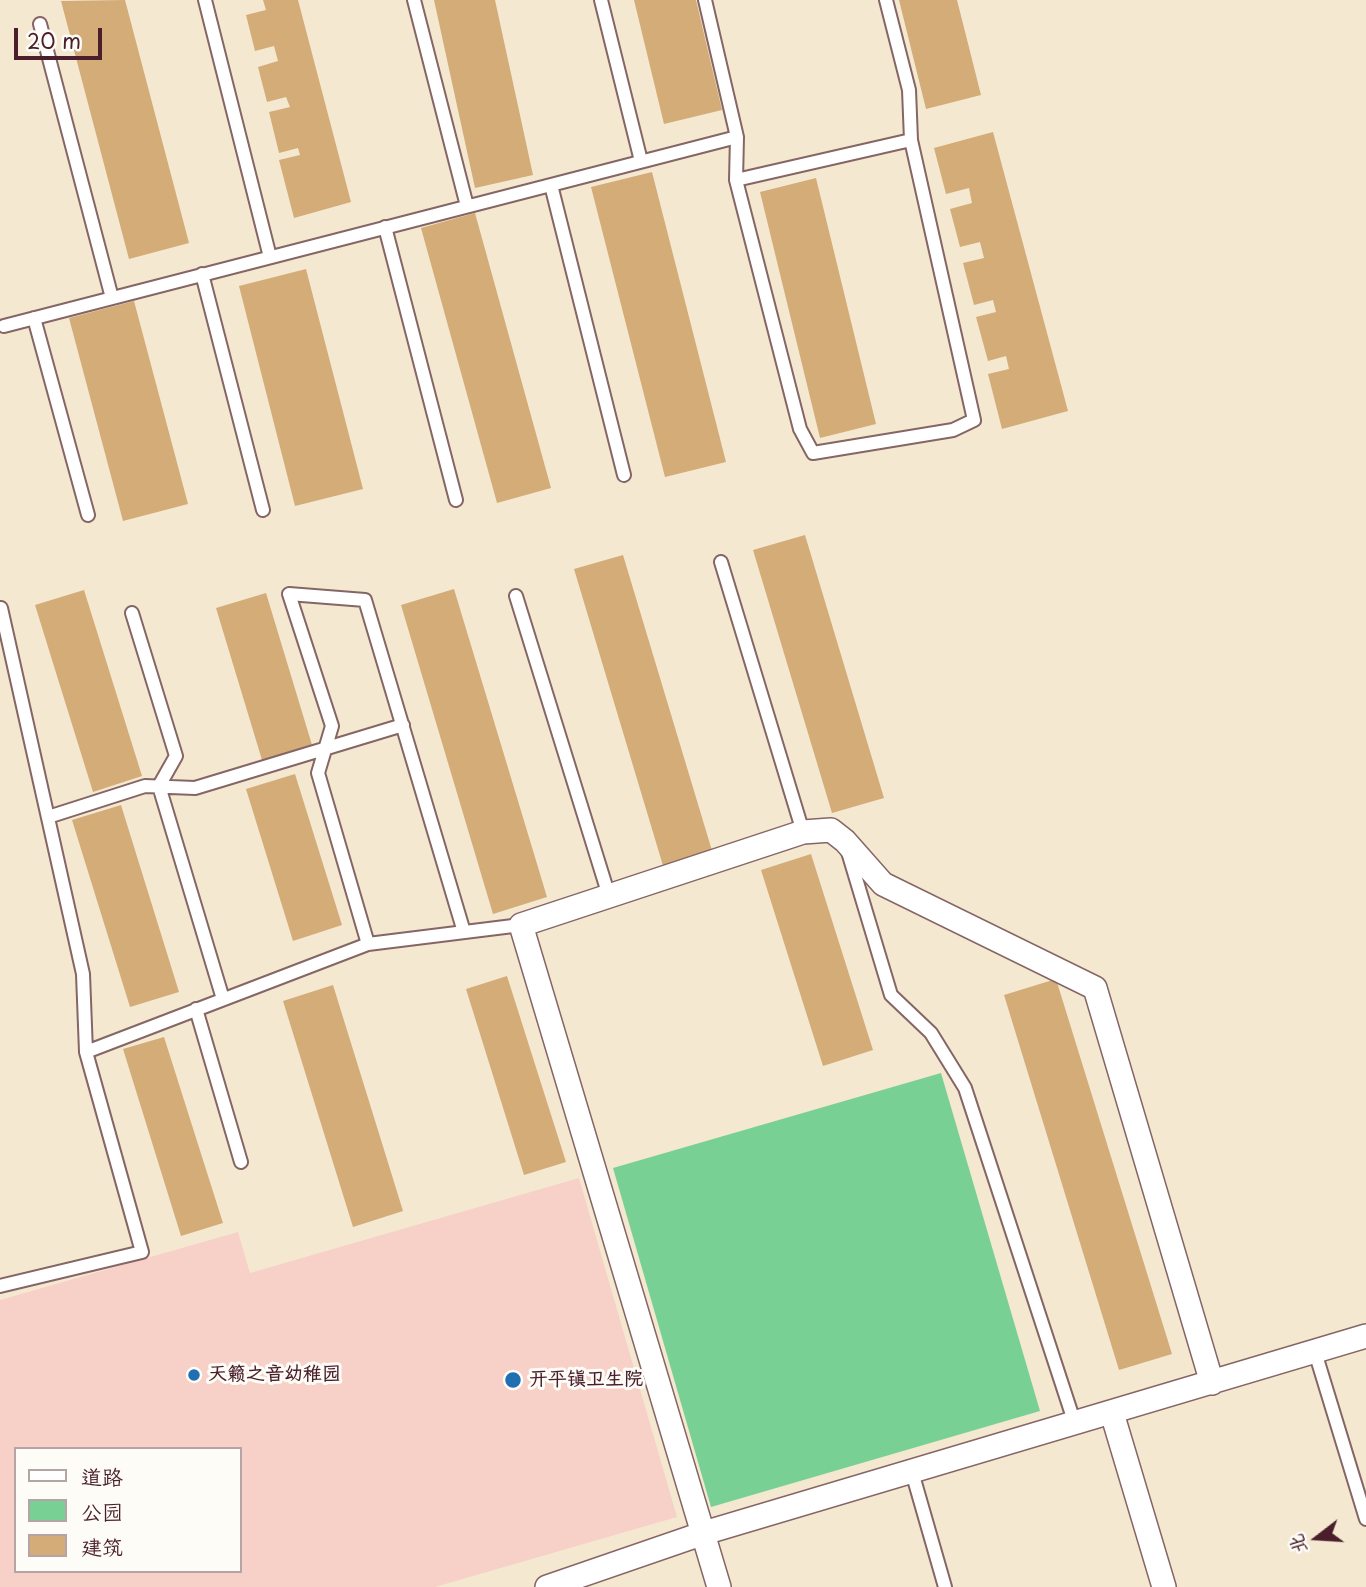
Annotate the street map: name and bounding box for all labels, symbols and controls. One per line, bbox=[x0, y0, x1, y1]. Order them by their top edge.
scale bar bbox=[18, 14, 105, 58]
text: 20 m bbox=[27, 24, 81, 56]
place label: 天籁之音幼稚园 bbox=[208, 1364, 341, 1386]
marker: 天籁之音幼稚园 bbox=[186, 1367, 202, 1383]
place label: 开平镇卫生院 bbox=[529, 1369, 643, 1391]
marker: 开平镇卫生院 bbox=[503, 1370, 523, 1390]
legend bbox=[14, 1447, 242, 1573]
text: 道路 bbox=[81, 1460, 123, 1492]
text: 公园 bbox=[81, 1495, 123, 1527]
north arrow bbox=[1282, 1503, 1352, 1573]
text: 建筑 bbox=[81, 1530, 123, 1562]
text: 北 bbox=[1281, 1531, 1313, 1557]

